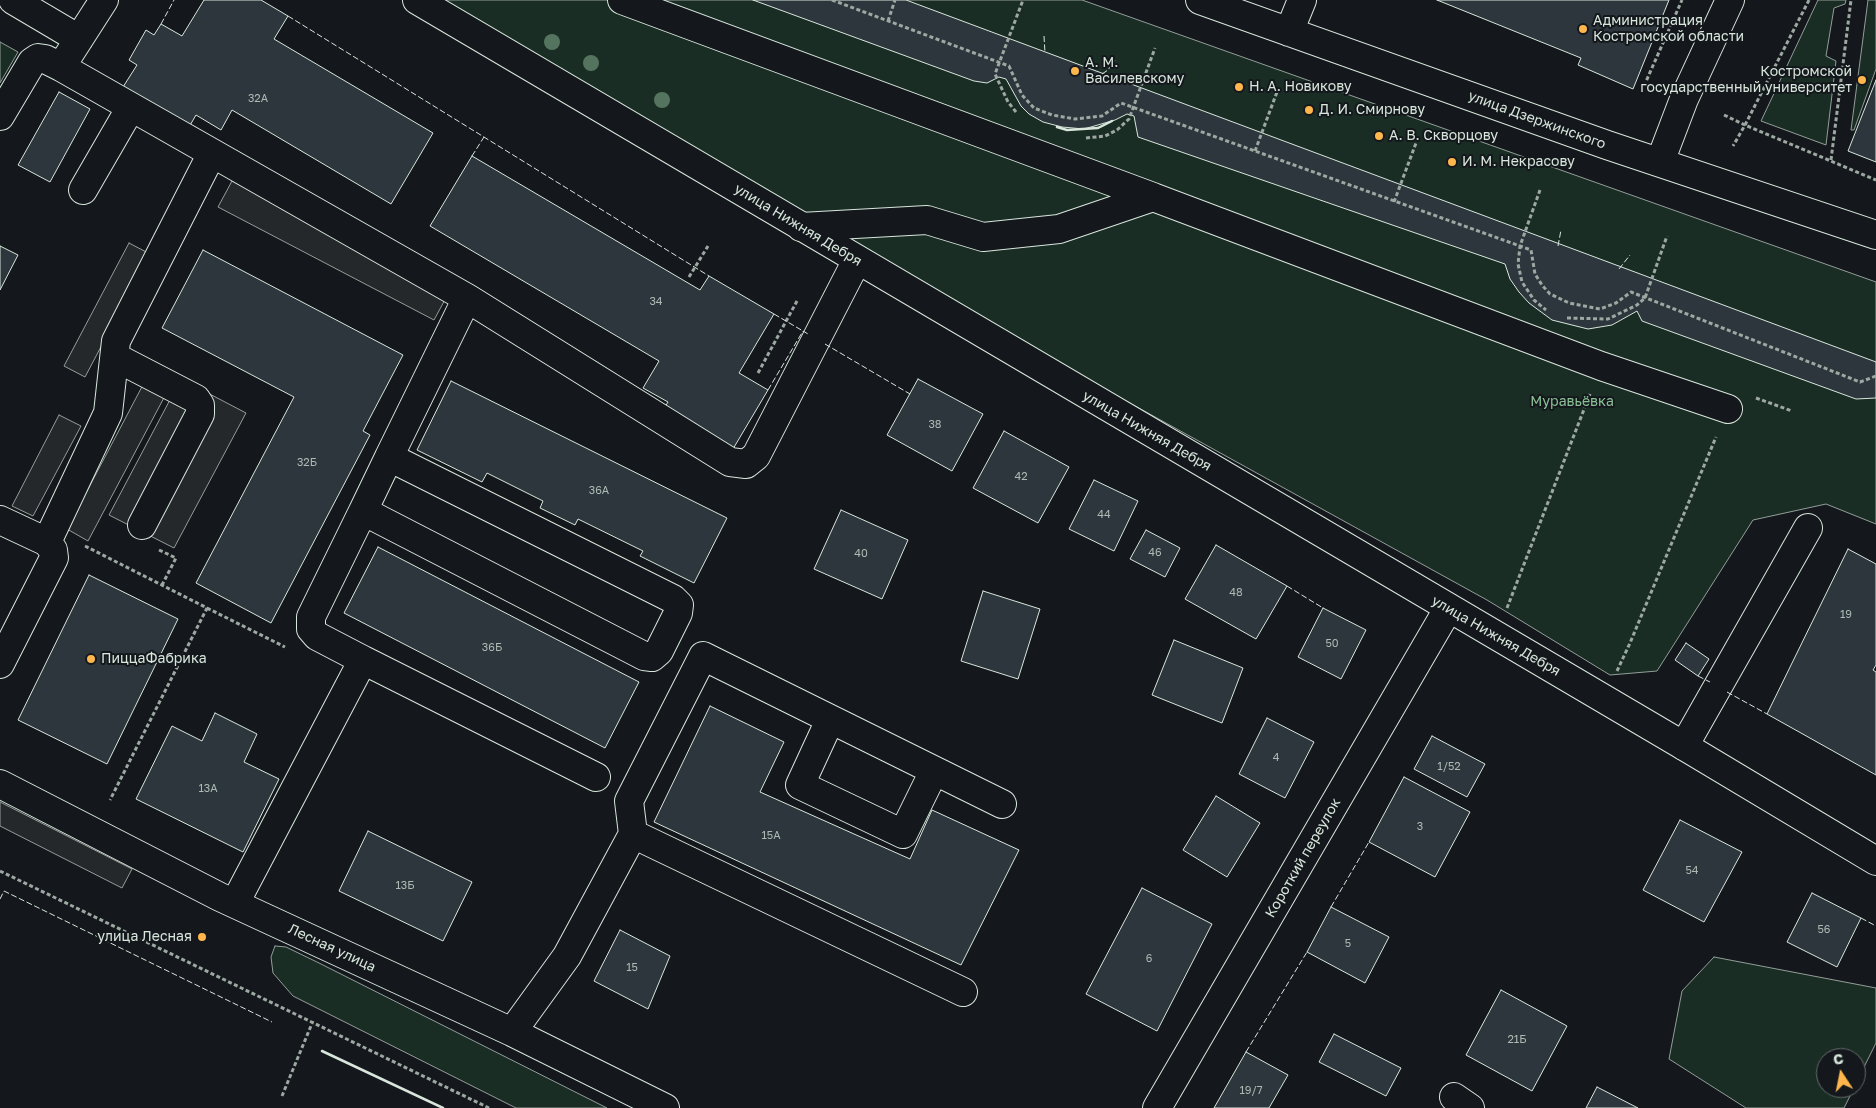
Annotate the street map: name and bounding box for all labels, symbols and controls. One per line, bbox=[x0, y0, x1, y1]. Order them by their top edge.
place label: Администрация Костромской области bbox=[1593, 13, 1744, 46]
marker: Администрация Костромской области bbox=[1577, 23, 1589, 35]
place label: А. М. Василевскому bbox=[1085, 55, 1184, 88]
place label: Костромской государственный университет bbox=[1640, 64, 1852, 96]
marker: А. М. Василевскому bbox=[1069, 65, 1081, 77]
marker: Костромской государственный университет bbox=[1856, 74, 1868, 86]
place label: Н. А. Новикову bbox=[1249, 79, 1352, 95]
marker: Н. А. Новикову bbox=[1233, 81, 1245, 93]
street label: улица Дзержинского bbox=[1466, 87, 1608, 153]
house number: 32А bbox=[248, 92, 268, 106]
place label: Д. И. Смирнову bbox=[1319, 102, 1425, 118]
marker: Д. И. Смирнову bbox=[1303, 104, 1315, 116]
place label: А. В. Скворцову bbox=[1389, 128, 1498, 144]
marker: А. В. Скворцову bbox=[1373, 130, 1385, 142]
place label: И. М. Некрасову bbox=[1462, 154, 1575, 170]
marker: И. М. Некрасову bbox=[1446, 156, 1458, 168]
street label: улица Нижняя Дебря bbox=[731, 180, 865, 270]
house number: 34 bbox=[649, 295, 663, 309]
street label: улица Нижняя Дебря bbox=[1080, 387, 1214, 475]
park label: Муравьёвка bbox=[1530, 394, 1614, 410]
house number: 38 bbox=[928, 418, 942, 432]
house number: 32Б bbox=[297, 456, 317, 470]
house number: 42 bbox=[1014, 470, 1028, 484]
house number: 36А bbox=[589, 484, 609, 498]
house number: 44 bbox=[1097, 508, 1111, 522]
house number: 46 bbox=[1148, 546, 1162, 560]
house number: 40 bbox=[854, 547, 868, 561]
house number: 48 bbox=[1229, 586, 1243, 600]
street label: улица Нижняя Дебря bbox=[1429, 592, 1563, 680]
house number: 19 bbox=[1840, 608, 1852, 622]
house number: 50 bbox=[1325, 637, 1339, 651]
house number: 36Б bbox=[482, 641, 502, 655]
place label: ПиццаФабрика bbox=[101, 651, 207, 667]
marker: ПиццаФабрика bbox=[85, 653, 97, 665]
house number: 4 bbox=[1273, 751, 1279, 765]
house number: 1/52 bbox=[1437, 760, 1461, 774]
house number: 13А bbox=[198, 782, 218, 796]
street label: Короткий переулок bbox=[1262, 795, 1344, 921]
house number: 3 bbox=[1417, 820, 1423, 834]
house number: 15А bbox=[761, 829, 781, 843]
house number: 54 bbox=[1685, 864, 1699, 878]
house number: 13Б bbox=[395, 879, 415, 893]
street label: Лесная улица bbox=[286, 920, 378, 976]
house number: 56 bbox=[1817, 923, 1831, 937]
place label: улица Лесная bbox=[97, 929, 192, 945]
marker: улица Лесная bbox=[196, 931, 208, 943]
house number: 5 bbox=[1345, 937, 1351, 951]
house number: 6 bbox=[1146, 952, 1152, 966]
house number: 15 bbox=[626, 961, 638, 975]
house number: 21Б bbox=[1507, 1033, 1527, 1047]
north arrow bbox=[1816, 1048, 1866, 1098]
text: С bbox=[1832, 1049, 1845, 1068]
house number: 19/7 bbox=[1239, 1084, 1263, 1098]

